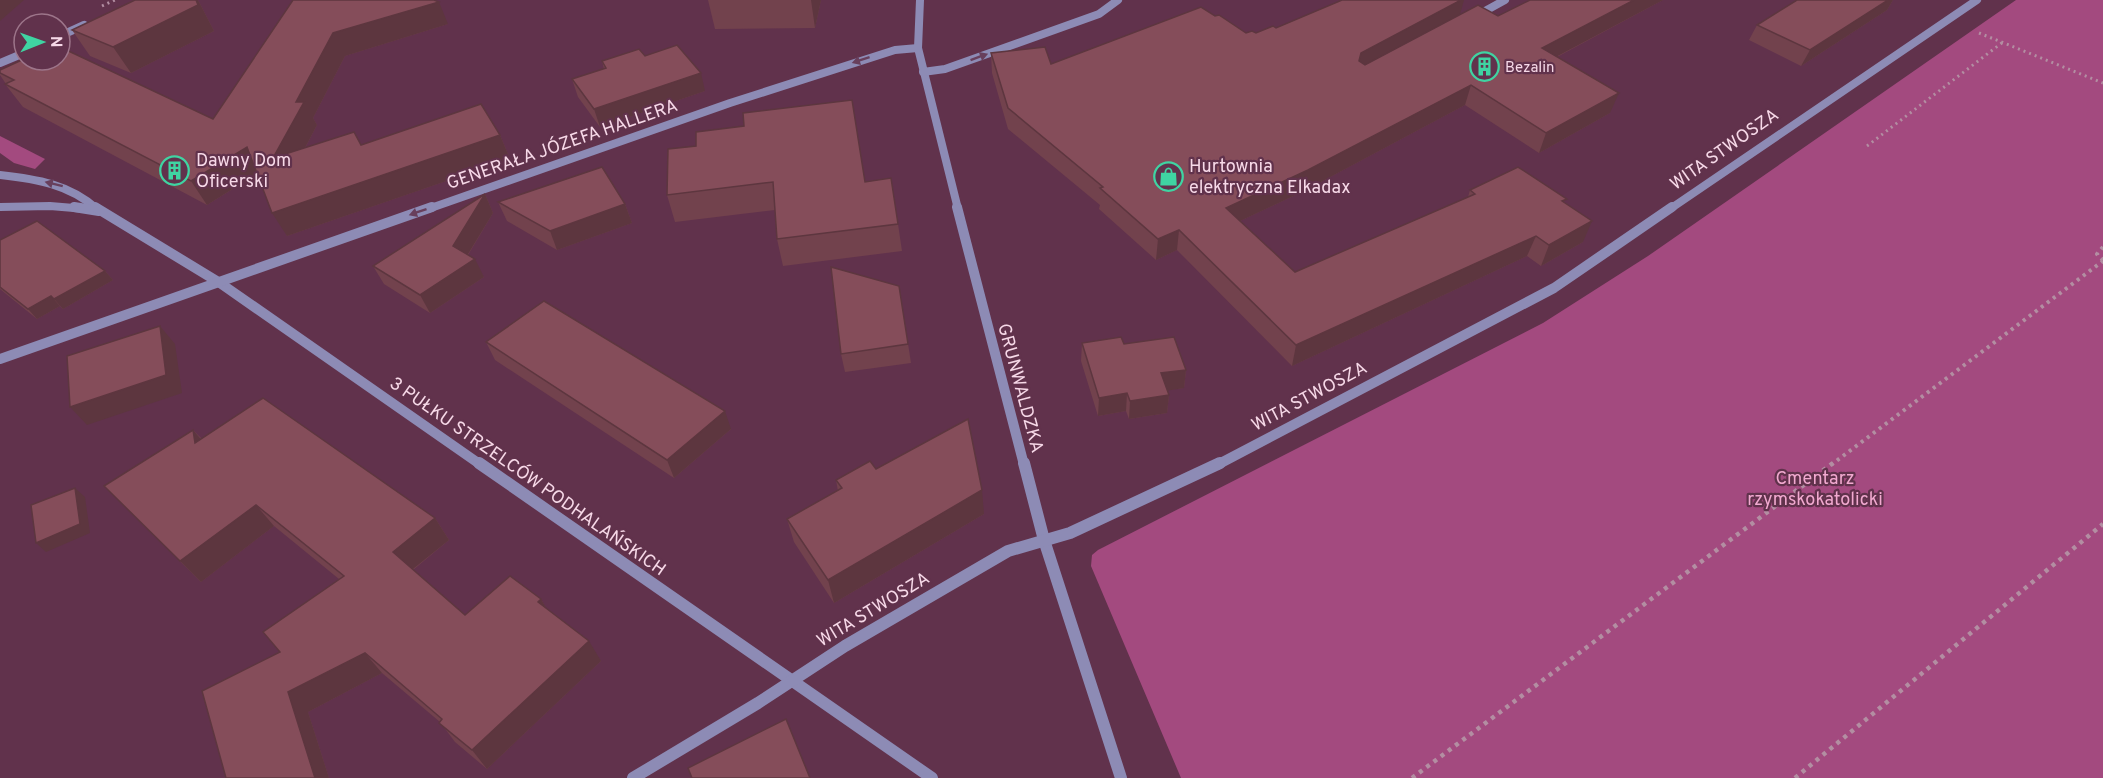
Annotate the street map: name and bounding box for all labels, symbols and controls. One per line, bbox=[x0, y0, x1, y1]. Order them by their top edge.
north arrow bbox=[12, 12, 72, 72]
text: N bbox=[45, 36, 65, 48]
building icon: Bezalin bbox=[1468, 51, 1500, 83]
one-way arrow bbox=[970, 52, 988, 62]
one-way arrow bbox=[852, 56, 870, 66]
place label: Bezalin bbox=[1505, 59, 1555, 78]
street label: GENERAŁA JÓZEFA HALLERA bbox=[443, 93, 681, 196]
street label: WITA STWOSZA bbox=[1666, 104, 1784, 196]
place label: Dawny Dom Oficerski bbox=[196, 150, 291, 194]
building icon: Dawny Dom Oficerski bbox=[159, 154, 191, 186]
place label: Hurtownia elektryczna Elkadax bbox=[1189, 156, 1350, 200]
shop icon: Hurtownia elektryczna Elkadax bbox=[1152, 160, 1184, 192]
one-way arrow bbox=[45, 178, 63, 188]
one-way arrow bbox=[409, 207, 427, 217]
street label: GRUNWALDZKA bbox=[991, 321, 1048, 456]
street label: WITA STWOSZA bbox=[1248, 357, 1371, 437]
street label: 3 PUŁKU STRZELCÓW PODHALAŃSKICH bbox=[385, 371, 671, 582]
park label: Cmentarz rzymskokatolicki bbox=[1747, 468, 1883, 512]
street label: WITA STWOSZA bbox=[813, 568, 934, 653]

